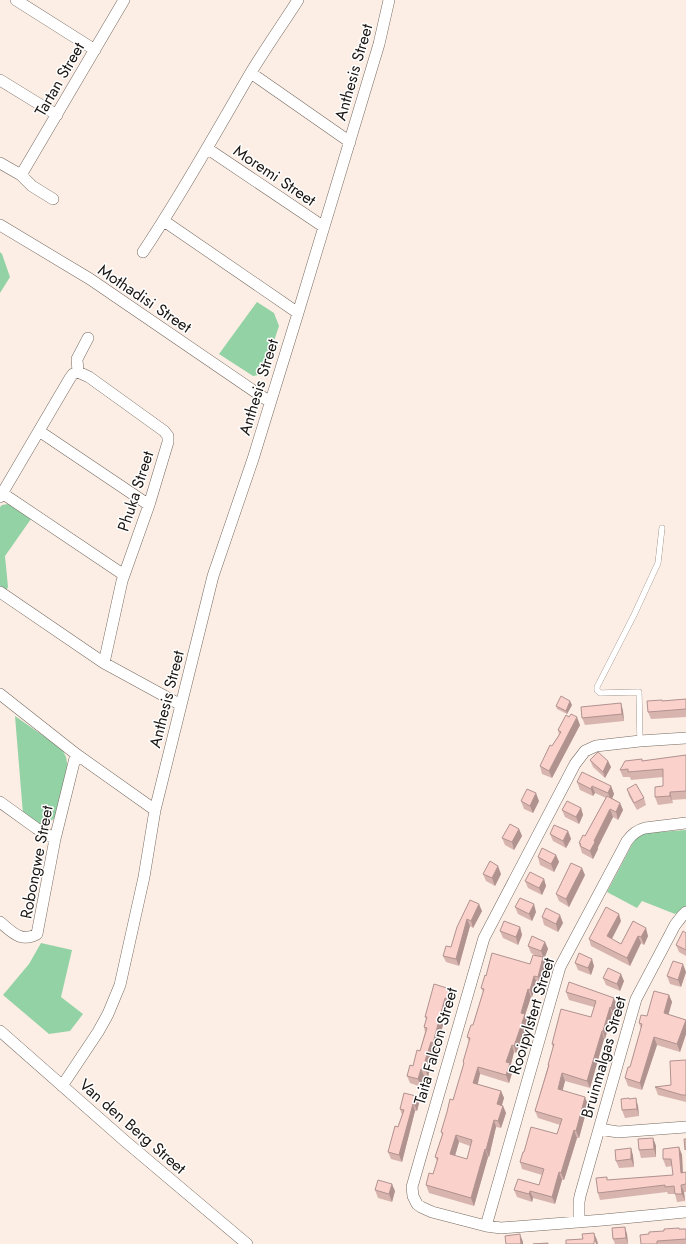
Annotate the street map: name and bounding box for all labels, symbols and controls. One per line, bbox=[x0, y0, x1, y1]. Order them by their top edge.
street label: Anthesis Street bbox=[329, 21, 378, 123]
street label: Tartan Street bbox=[29, 38, 90, 120]
street label: Moremi Street bbox=[229, 139, 321, 212]
street label: Mothadisi Street bbox=[93, 259, 196, 338]
street label: Anthesis Street bbox=[233, 336, 284, 438]
street label: Phuka Street bbox=[112, 448, 159, 534]
street label: Anthesis Street bbox=[143, 648, 190, 750]
street label: Robongwe Street bbox=[14, 803, 59, 921]
street label: Rooipylstert Street bbox=[503, 955, 560, 1077]
street label: Taita Falcon Street bbox=[408, 985, 463, 1107]
street label: Bruinmalgas Street bbox=[575, 994, 632, 1121]
street label: Van den Berg Street bbox=[74, 1073, 191, 1179]

